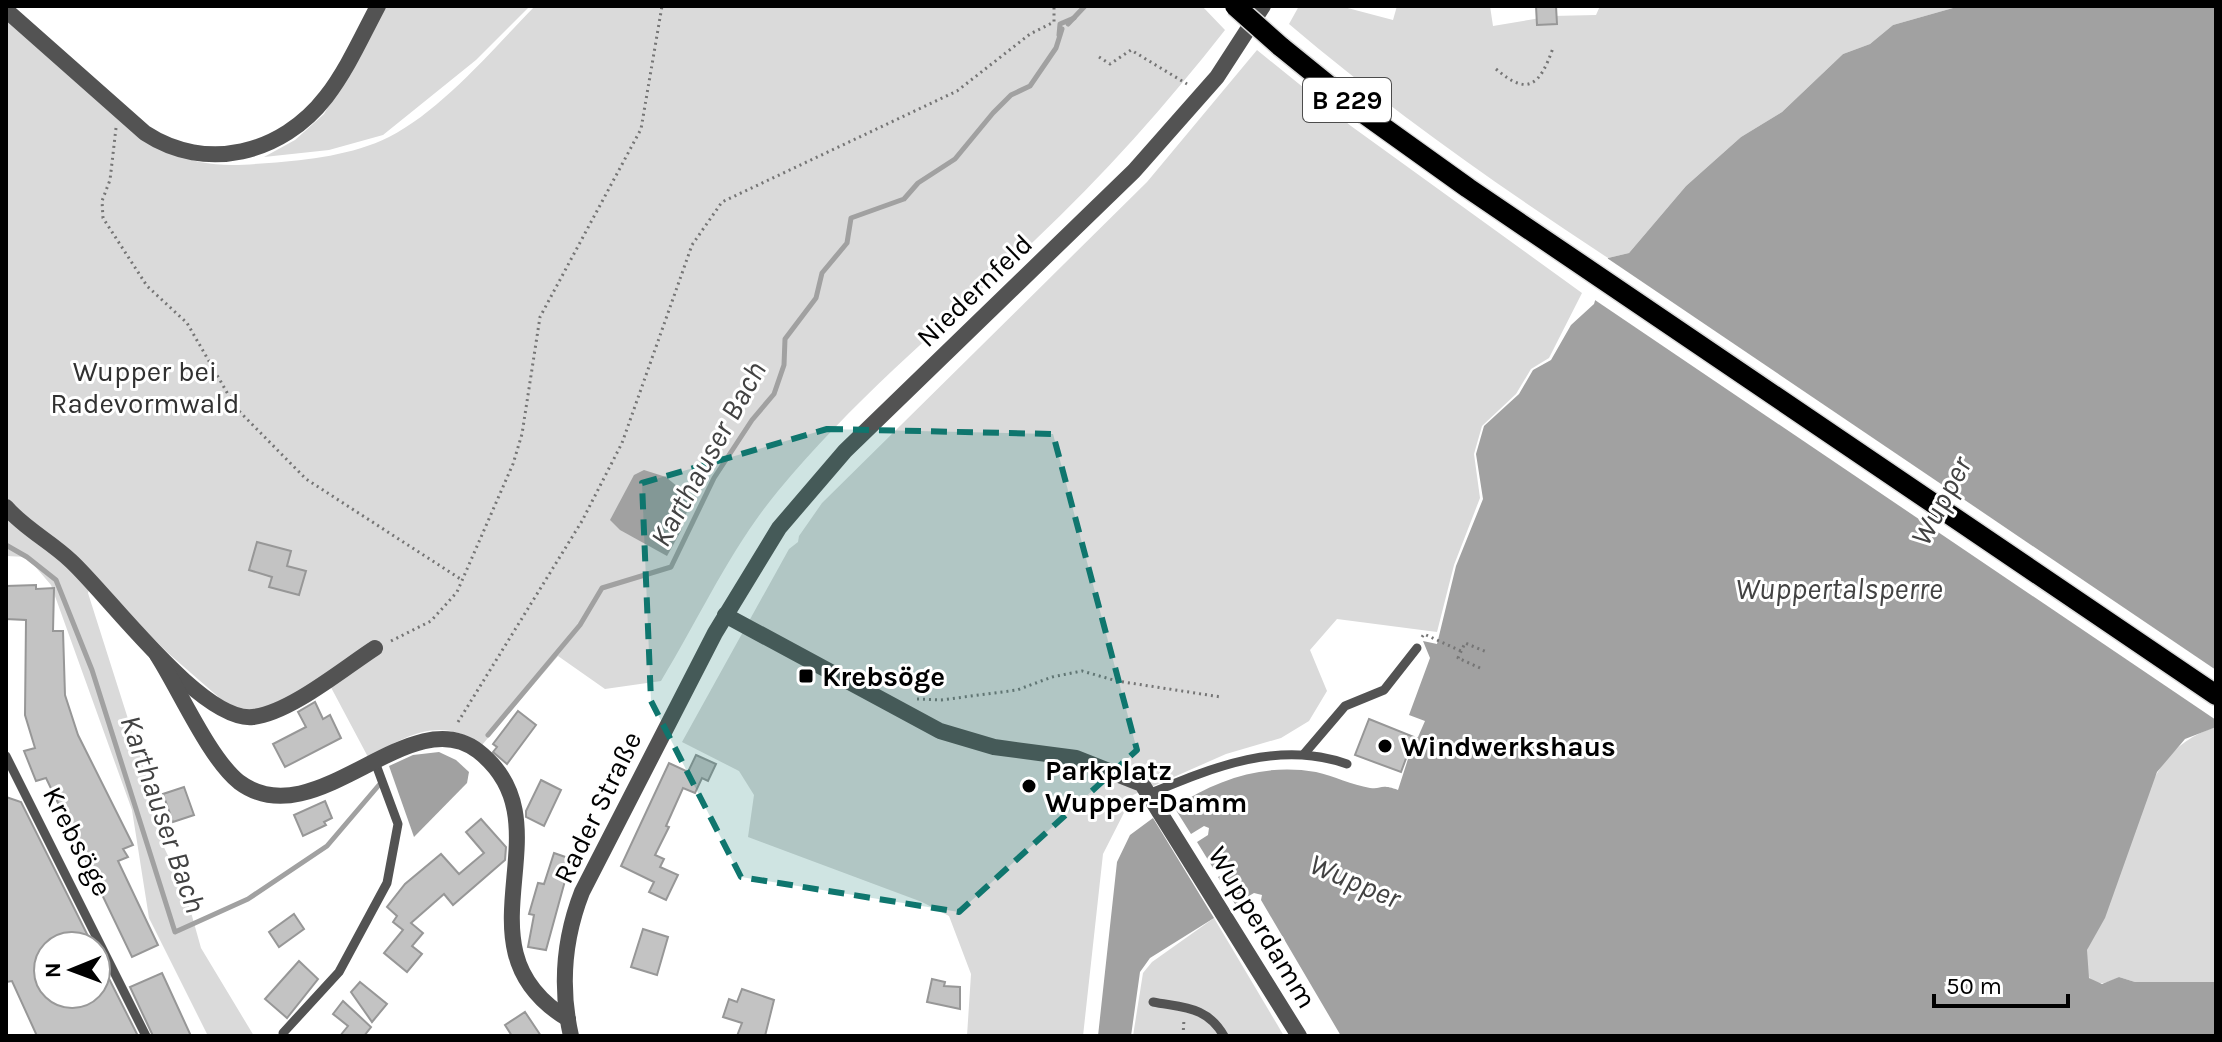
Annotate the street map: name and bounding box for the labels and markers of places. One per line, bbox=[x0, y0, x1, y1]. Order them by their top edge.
place label: Krebsöge bbox=[822, 660, 945, 693]
marker: Krebsöge bbox=[797, 667, 815, 685]
place label: Windwerkshaus bbox=[1401, 730, 1616, 763]
marker: Windwerkshaus bbox=[1376, 737, 1394, 755]
place label: Parkplatz Wupper-Damm bbox=[1045, 754, 1247, 819]
marker: Parkplatz Wupper-Damm bbox=[1020, 777, 1038, 795]

